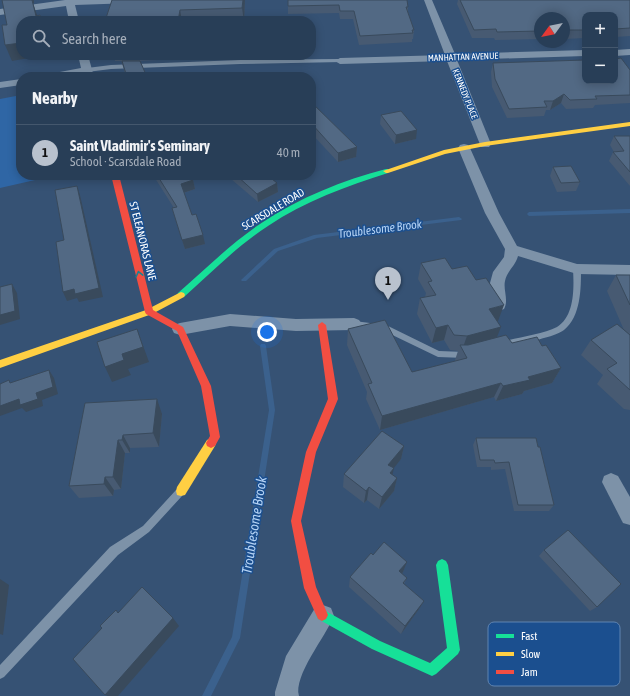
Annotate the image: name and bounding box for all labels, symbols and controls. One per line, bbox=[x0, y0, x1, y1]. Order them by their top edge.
north arrow bbox=[534, 12, 570, 48]
map controls bbox=[582, 12, 618, 84]
button: + bbox=[582, 12, 618, 48]
search box bbox=[16, 16, 316, 60]
icon: search bbox=[30, 27, 52, 49]
text: Search here bbox=[62, 30, 127, 47]
button: − bbox=[582, 48, 618, 84]
street label: MANHATTAN AVENUE bbox=[428, 51, 499, 63]
street label: KENNEDY PLACE bbox=[450, 68, 480, 121]
text: Nearby bbox=[32, 88, 78, 108]
text: Saint Vladimir's Seminary bbox=[70, 137, 210, 154]
text: 1 bbox=[42, 145, 48, 160]
text: 40 m bbox=[277, 145, 300, 160]
text: School · Scarsdale Road bbox=[70, 154, 181, 169]
street label: SCARSDALE ROAD bbox=[240, 186, 306, 232]
street label: ST ELEANORAS LANE bbox=[127, 200, 159, 282]
water label: Troublesome Brook bbox=[337, 217, 423, 241]
pin: 1 bbox=[375, 267, 401, 300]
one-way arrow bbox=[136, 271, 144, 277]
your location bbox=[257, 322, 277, 342]
water label: Troublesome Brook bbox=[238, 474, 270, 575]
legend bbox=[488, 622, 620, 686]
text: Fast bbox=[521, 630, 537, 642]
text: Slow bbox=[521, 648, 540, 660]
text: Jam bbox=[521, 666, 538, 678]

